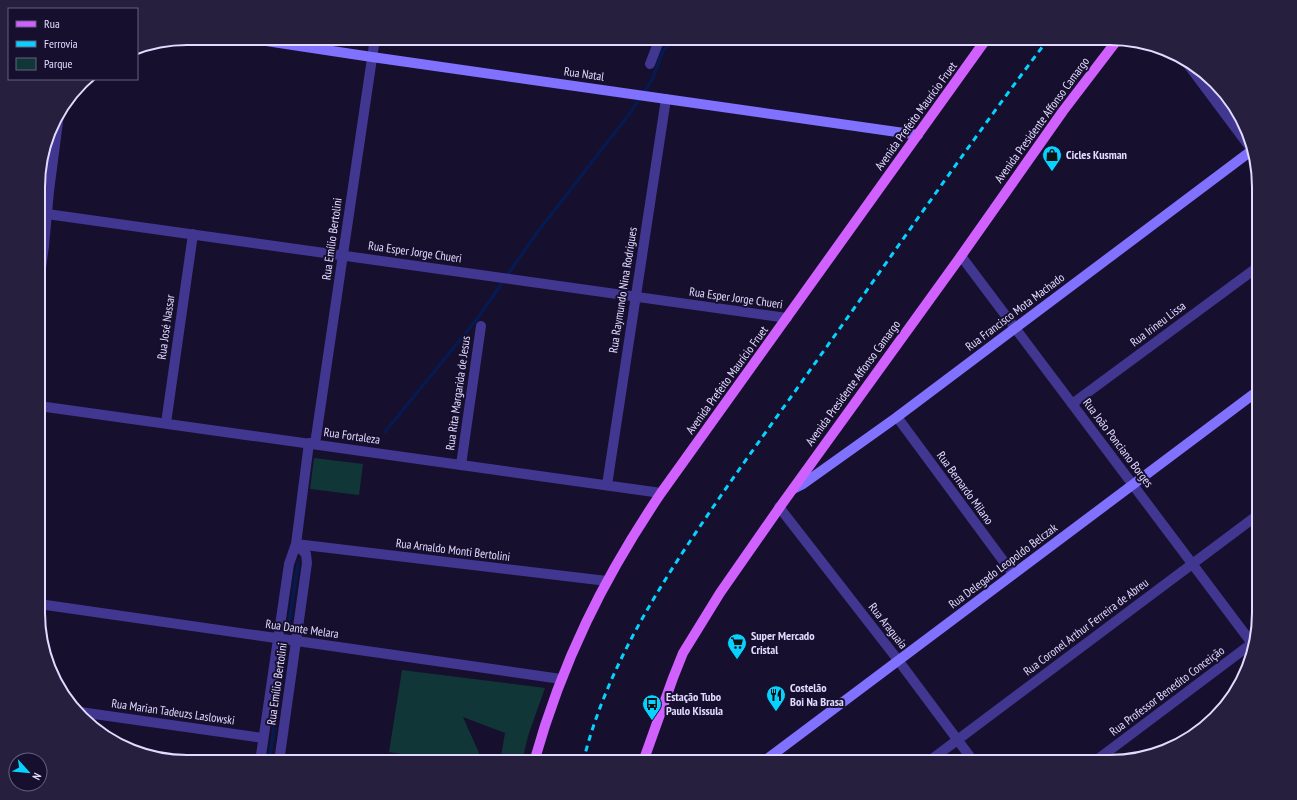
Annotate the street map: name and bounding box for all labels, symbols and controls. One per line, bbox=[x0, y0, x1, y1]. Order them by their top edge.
legend bbox=[8, 8, 138, 80]
text: Rua bbox=[44, 16, 60, 31]
text: Ferrovia bbox=[44, 36, 78, 51]
street label: Avenida Presidente Affonso Camargo bbox=[991, 54, 1092, 185]
text: Parque bbox=[44, 56, 73, 71]
street label: Avenida Prefeito Maurício Fruet bbox=[871, 58, 960, 173]
street label: Rua Natal bbox=[563, 63, 605, 84]
shop icon: Cicles Kusman bbox=[1041, 144, 1063, 172]
place label: Cicles Kusman bbox=[1066, 147, 1127, 162]
street label: Rua Emílio Bertolini bbox=[318, 197, 345, 281]
street label: Rua Raymundo Nina Rodrigues bbox=[605, 226, 640, 354]
street label: Rua Esper Jorge Chueri bbox=[367, 238, 463, 266]
street label: Rua Francisco Mota Machado bbox=[962, 269, 1067, 354]
street label: Rua Esper Jorge Chueri bbox=[688, 284, 784, 312]
street label: Rua José Nassar bbox=[154, 293, 178, 360]
street label: Rua Irineu Lissa bbox=[1127, 298, 1189, 349]
street label: Avenida Presidente Affonso Camargo bbox=[802, 317, 903, 448]
street label: Avenida Prefeito Maurício Fruet bbox=[682, 322, 771, 437]
street label: Rua Rita Margarida de Jesus bbox=[442, 335, 473, 451]
street label: Rua João Ponciano Borges bbox=[1080, 395, 1157, 490]
street label: Rua Fortaleza bbox=[323, 424, 381, 447]
street label: Rua Bernardo Milano bbox=[934, 448, 997, 527]
street label: Rua Delegado Leopoldo Belczak bbox=[945, 520, 1060, 611]
street label: Rua Arnaldo Monti Bertolini bbox=[395, 535, 511, 564]
street label: Rua Coronel Arthur Ferreira de Abreu bbox=[1020, 575, 1151, 679]
street label: Rua Araguaia bbox=[866, 600, 911, 652]
street label: Rua Dante Melara bbox=[265, 616, 340, 641]
place label: Super Mercado Cristal bbox=[751, 628, 815, 657]
supermarket icon: Super Mercado Cristal bbox=[726, 632, 748, 660]
street label: Rua Emílio Bertolini bbox=[263, 642, 290, 726]
street label: Rua Professor Benedito Conceição bbox=[1106, 643, 1227, 739]
place label: Costelão Boi Na Brasa bbox=[790, 680, 844, 709]
restaurant icon: Costelão Boi Na Brasa bbox=[765, 684, 787, 712]
place label: Estação Tubo Paulo Kissula bbox=[666, 689, 723, 718]
bus stop icon: Estação Tubo Paulo Kissula bbox=[641, 693, 663, 721]
street label: Rua Marian Tadeuzs Laslowski bbox=[110, 695, 236, 728]
north arrow bbox=[8, 752, 48, 792]
text: N bbox=[29, 771, 44, 782]

